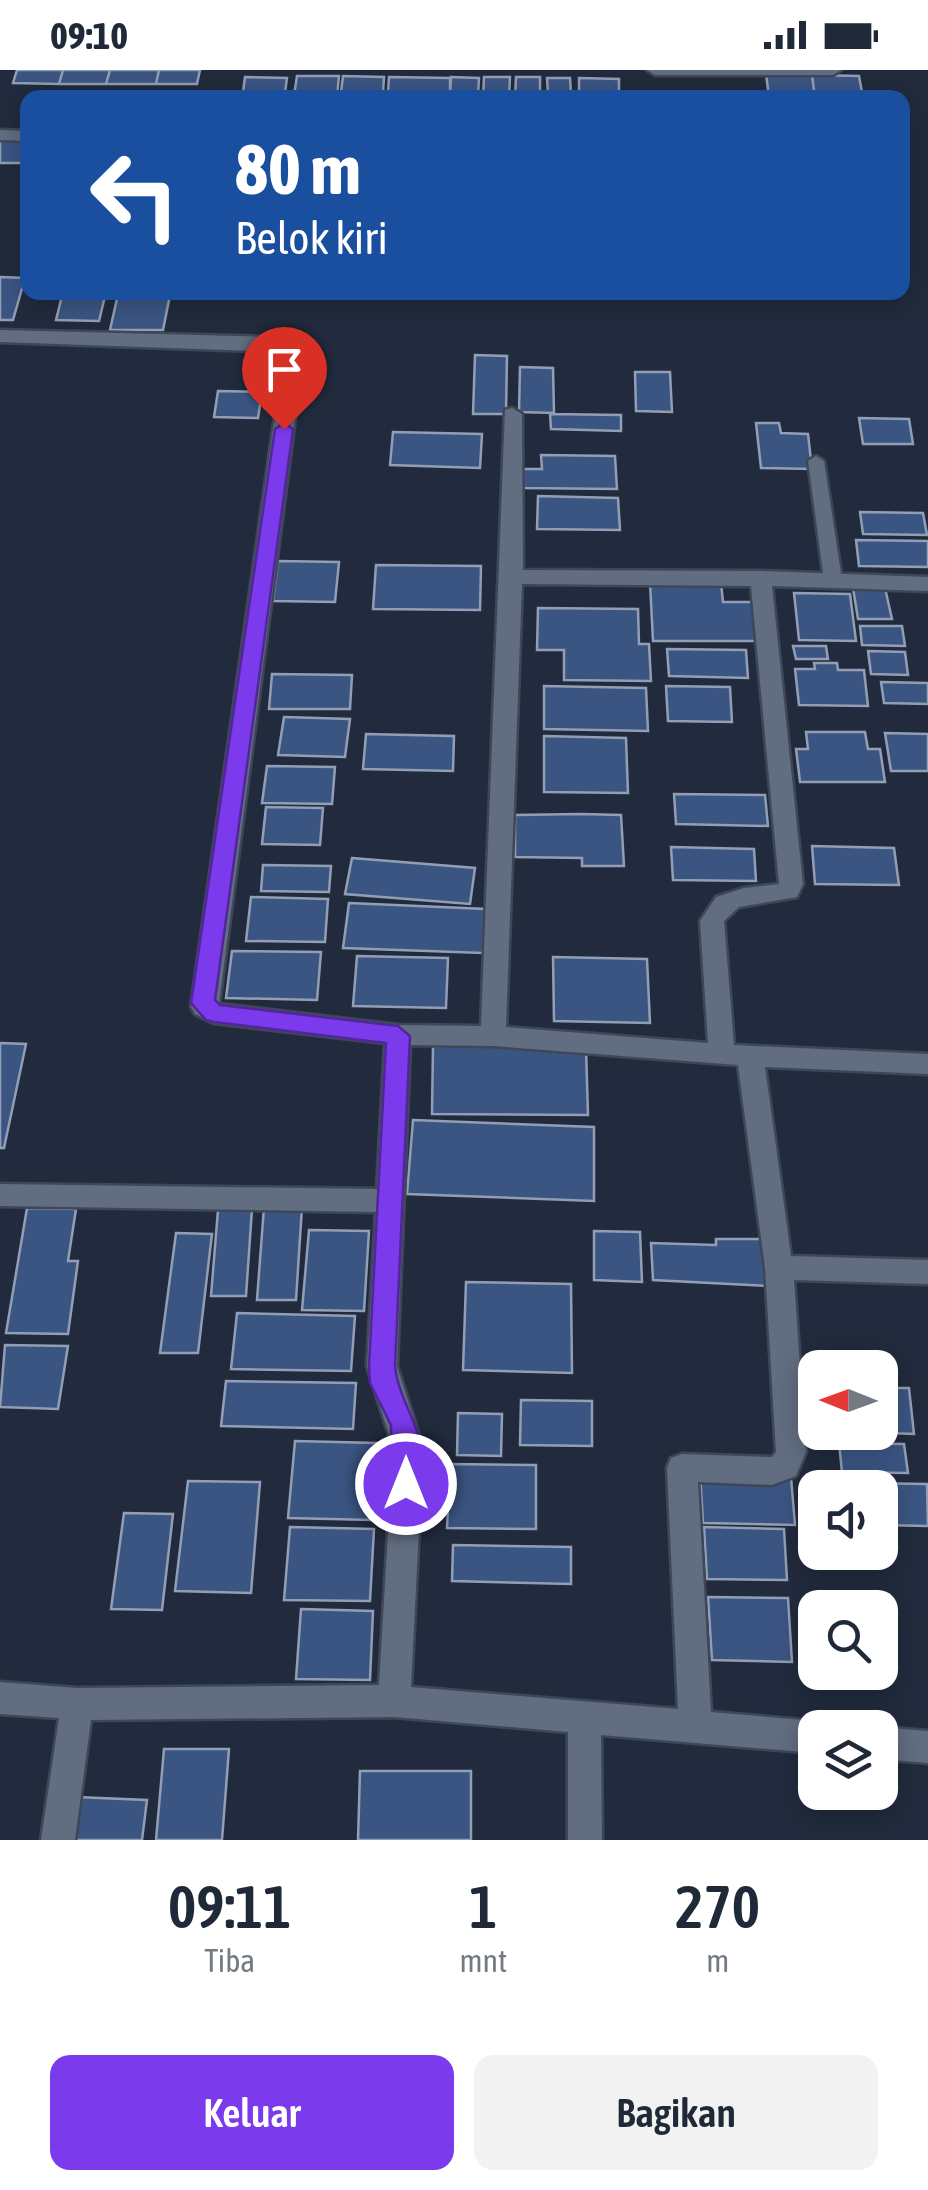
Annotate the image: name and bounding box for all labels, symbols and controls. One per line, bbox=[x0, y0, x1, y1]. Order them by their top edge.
text: 09:10 bbox=[50, 14, 128, 57]
text: 80 m bbox=[235, 129, 361, 209]
icon: left bbox=[70, 130, 200, 260]
text: Belok kiri bbox=[235, 212, 388, 264]
pin bbox=[242, 327, 327, 430]
icon: arrive bbox=[257, 342, 312, 397]
north arrow bbox=[798, 1350, 898, 1450]
map controls bbox=[798, 1350, 898, 1810]
position arrow bbox=[354, 1432, 458, 1536]
button: sound bbox=[798, 1470, 898, 1570]
button: search bbox=[798, 1590, 898, 1690]
button: layers bbox=[798, 1710, 898, 1810]
text: 09:11 bbox=[168, 1872, 292, 1941]
text: 1 bbox=[469, 1872, 498, 1941]
text: 270 bbox=[675, 1872, 760, 1941]
text: Tiba bbox=[204, 1942, 255, 1979]
text: mnt bbox=[460, 1942, 507, 1979]
text: m bbox=[706, 1942, 729, 1979]
button: Keluar bbox=[50, 2055, 454, 2170]
button: Bagikan bbox=[474, 2055, 878, 2170]

